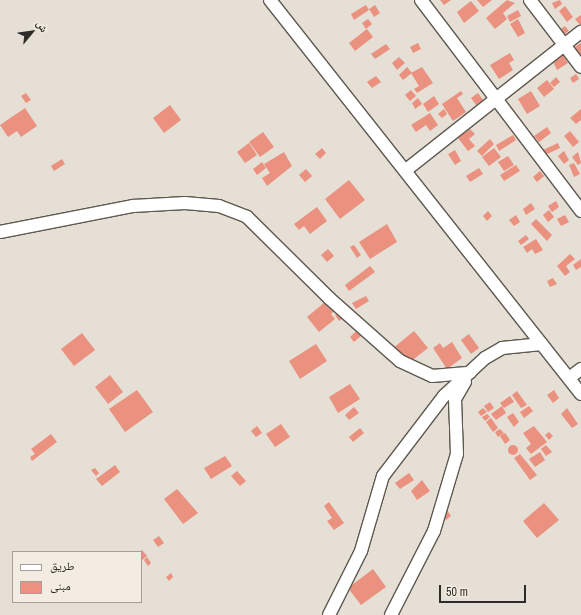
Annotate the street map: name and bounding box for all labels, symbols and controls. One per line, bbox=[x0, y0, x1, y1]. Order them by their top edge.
north arrow bbox=[12, 12, 52, 52]
text: ش bbox=[34, 18, 51, 35]
legend bbox=[12, 551, 142, 603]
text: طريق bbox=[50, 558, 75, 574]
scale bar bbox=[441, 577, 528, 603]
text: مبنى bbox=[50, 578, 71, 594]
text: 50 m bbox=[446, 584, 468, 600]

